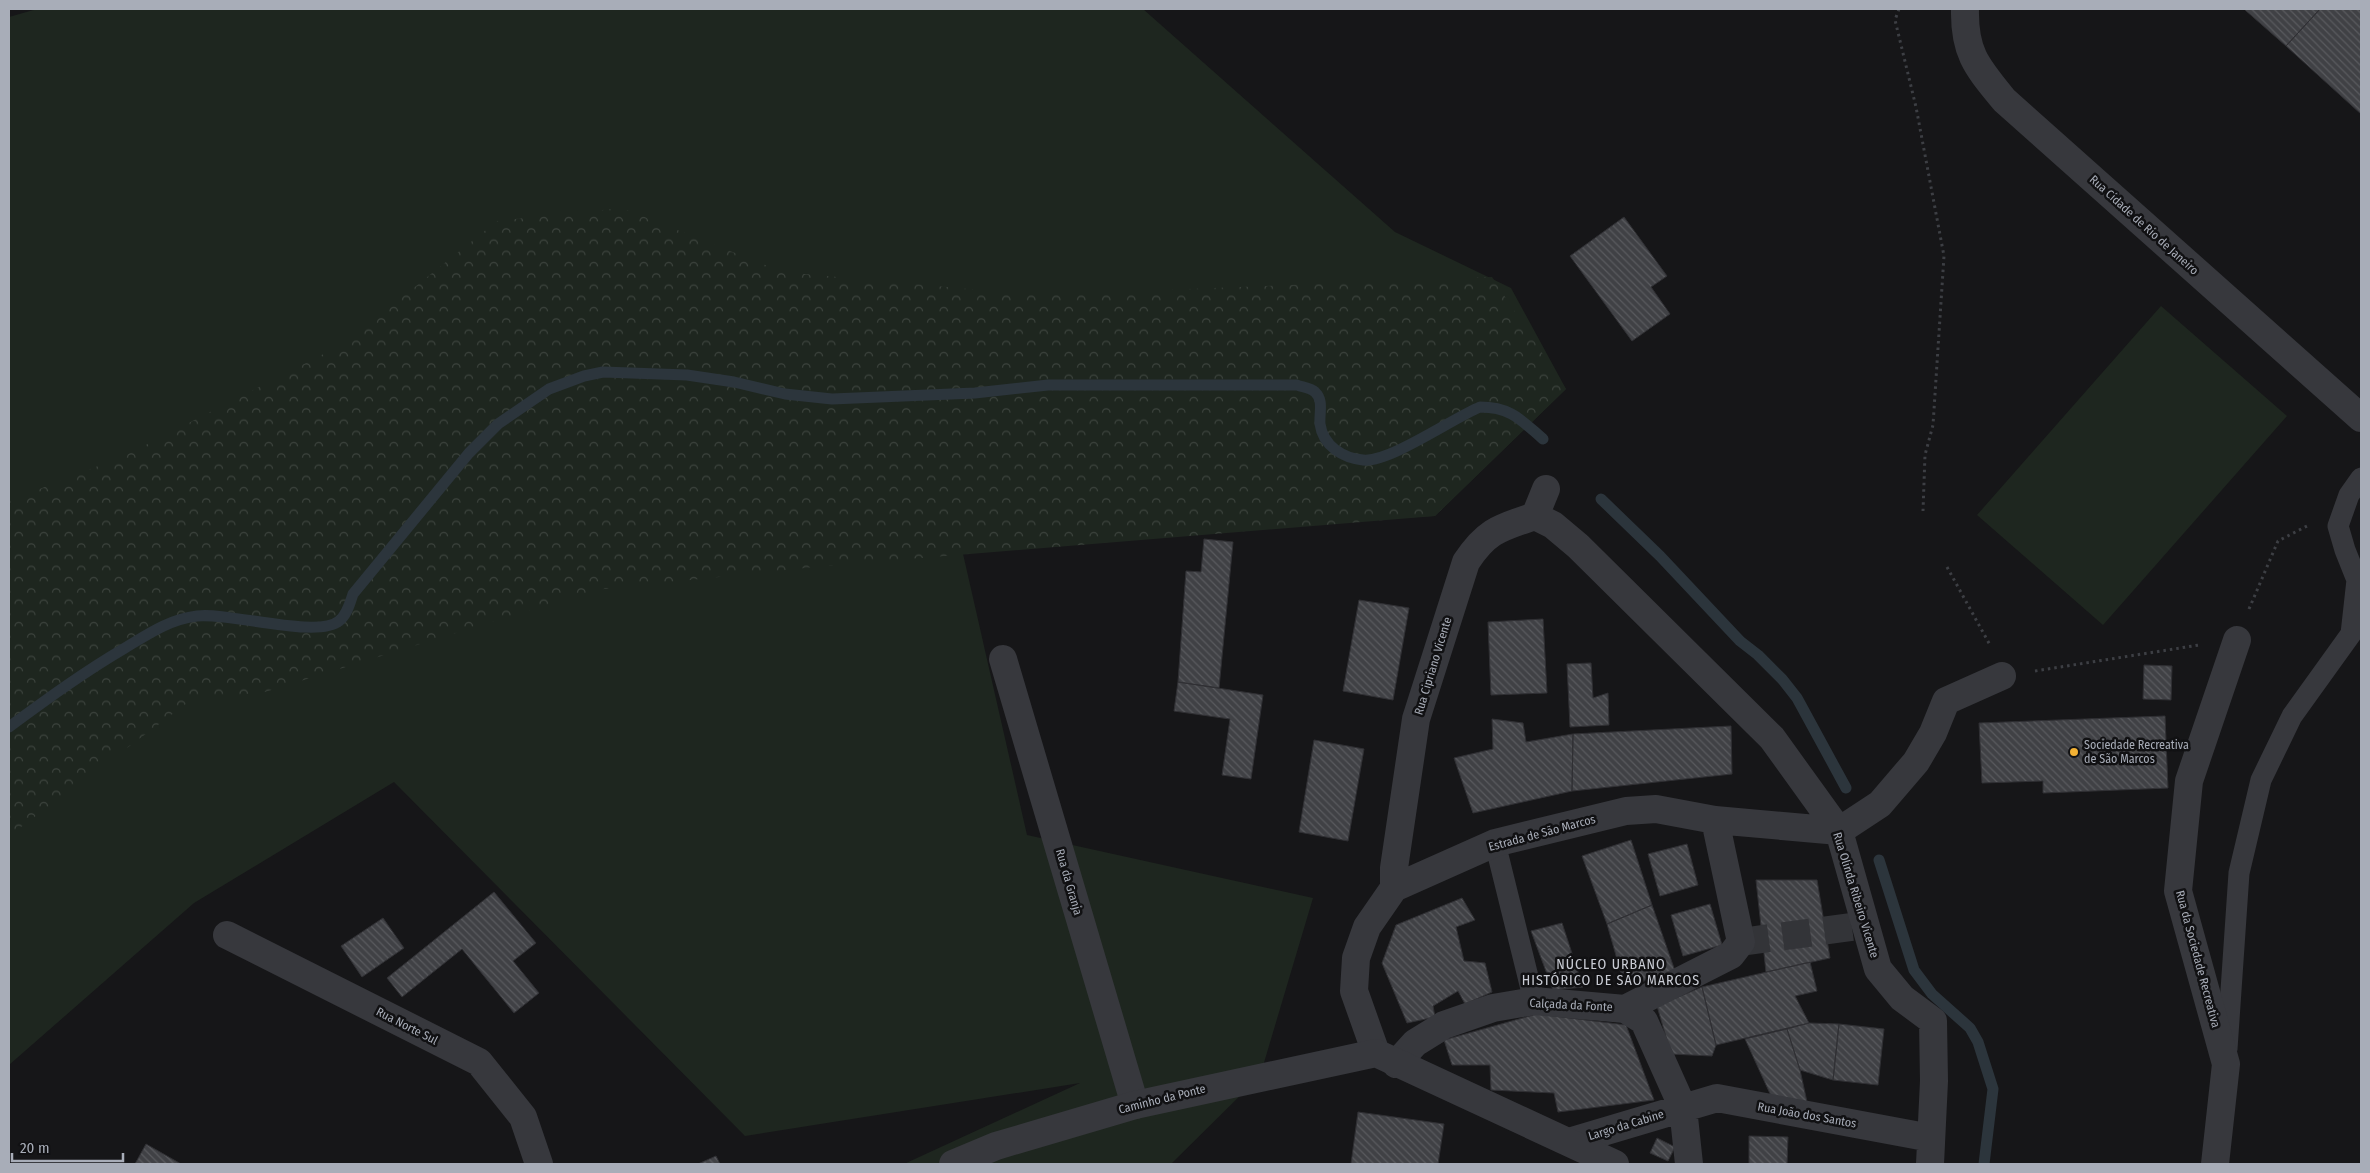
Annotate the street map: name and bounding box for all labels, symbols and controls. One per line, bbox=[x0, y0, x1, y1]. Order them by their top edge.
street label: Rua Cidade de Rio de Janeiro bbox=[2087, 172, 2201, 278]
street label: Rua Cipriano Vicente bbox=[1411, 615, 1455, 717]
place label: Sociedade Recreativa de São Marcos bbox=[2084, 738, 2189, 766]
marker: Sociedade Recreativa de São Marcos bbox=[2068, 746, 2080, 758]
street label: Estrada de São Marcos bbox=[1487, 812, 1597, 854]
street label: Rua Olinda Ribeiro Vicente bbox=[1830, 831, 1882, 960]
street label: Rua da Granja bbox=[1053, 847, 1085, 917]
street label: Rua da Sociedade Recreativa bbox=[2173, 889, 2223, 1029]
district label: NÚCLEO URBANO HISTÓRICO DE SÃO MARCOS bbox=[1522, 955, 1700, 989]
street label: Calçada da Fonte bbox=[1529, 996, 1613, 1014]
street label: Rua Norte Sul bbox=[374, 1005, 440, 1047]
street label: Caminho da Ponte bbox=[1117, 1081, 1207, 1117]
street label: Rua João dos Santos bbox=[1757, 1099, 1857, 1131]
street label: Largo da Cabine bbox=[1586, 1107, 1666, 1143]
scale bar bbox=[12, 1130, 124, 1162]
text: 20 m bbox=[20, 1139, 50, 1157]

